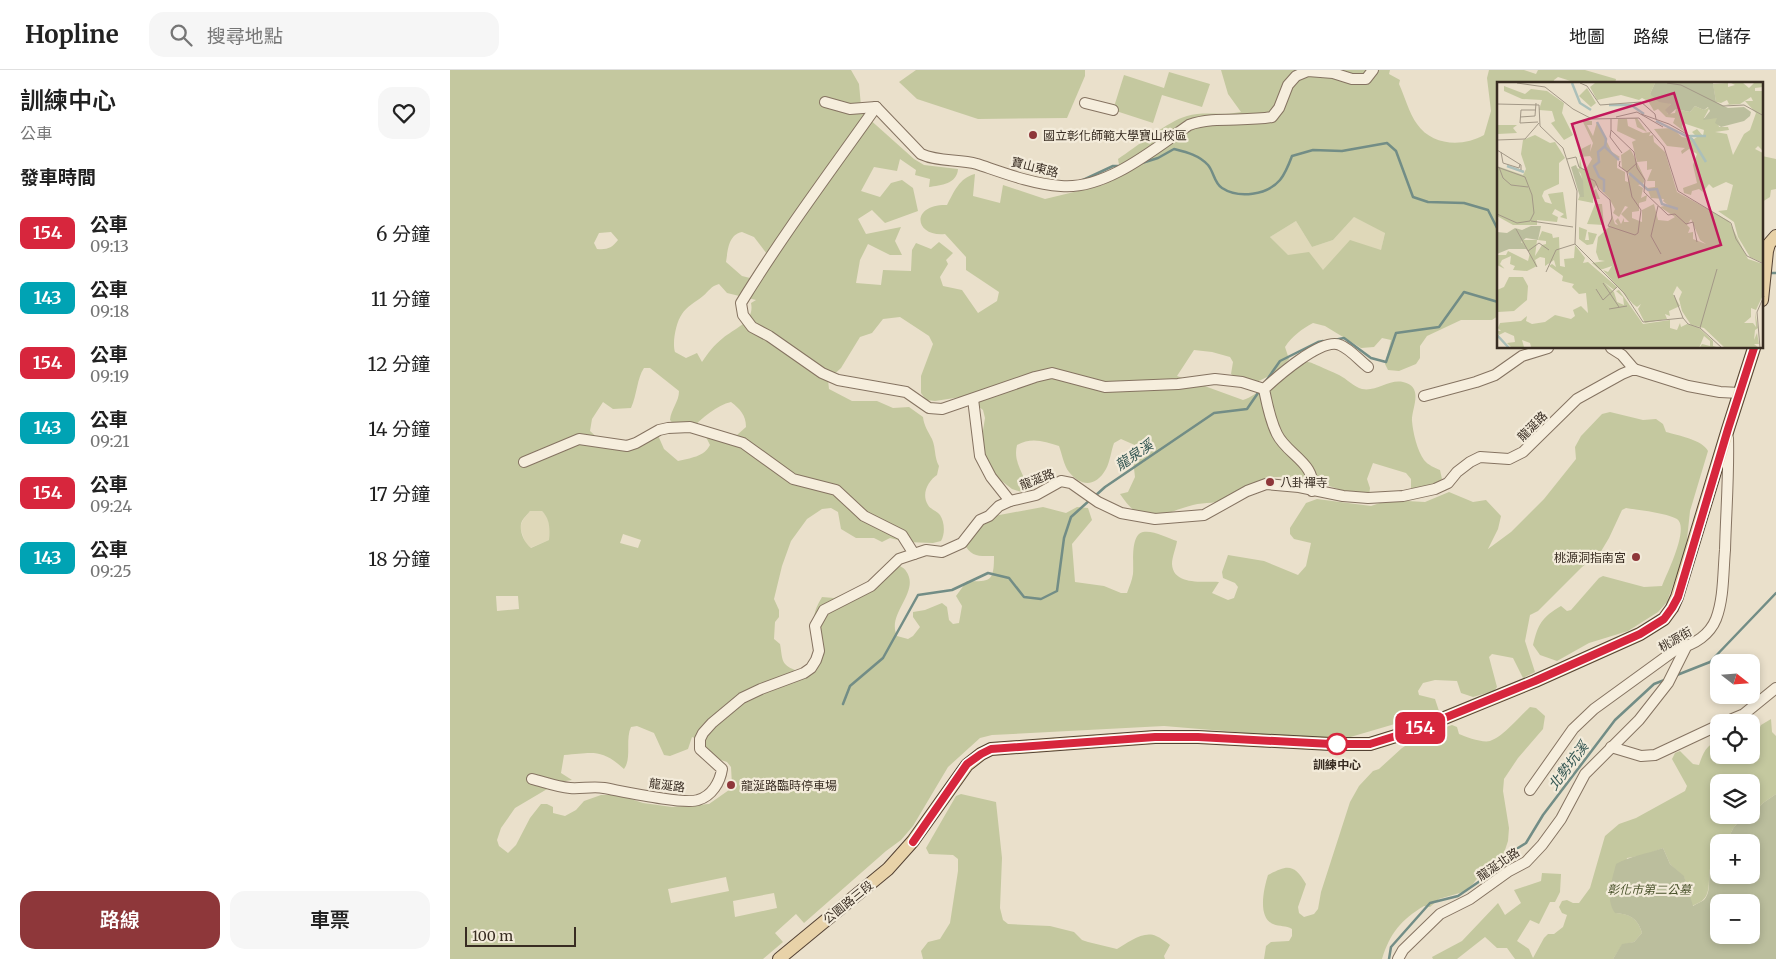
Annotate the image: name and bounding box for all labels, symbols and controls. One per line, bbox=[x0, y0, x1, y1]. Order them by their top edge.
search box bbox=[149, 12, 499, 57]
text: Hopline bbox=[25, 19, 119, 50]
icon: search bbox=[167, 21, 195, 49]
text: 搜尋地點 bbox=[207, 24, 283, 48]
text: 地圖 bbox=[1569, 25, 1605, 48]
text: 路線 bbox=[1633, 25, 1669, 48]
text: 已儲存 bbox=[1697, 25, 1751, 48]
inset map bbox=[1497, 82, 1764, 349]
text: 訓練中心 bbox=[20, 85, 116, 116]
button: heart bbox=[378, 87, 430, 139]
text: 公車 bbox=[20, 123, 52, 143]
place label: 國立彰化師範大學寶山校區 bbox=[1043, 128, 1187, 143]
marker: 國立彰化師範大學寶山校區 bbox=[1027, 129, 1039, 141]
street label: 寶山東路 bbox=[1010, 154, 1060, 180]
text: 發車時間 bbox=[20, 165, 96, 189]
text: 公車 bbox=[90, 212, 128, 236]
text: 154 bbox=[33, 221, 62, 244]
text: 6 分鐘 bbox=[376, 222, 430, 246]
text: 09:13 bbox=[90, 236, 129, 256]
text: 公車 bbox=[90, 277, 128, 301]
text: 143 bbox=[33, 286, 62, 309]
text: 11 分鐘 bbox=[371, 287, 430, 311]
text: 09:18 bbox=[90, 301, 129, 321]
text: 公車 bbox=[90, 342, 128, 366]
text: 154 bbox=[33, 351, 62, 374]
text: 12 分鐘 bbox=[368, 352, 430, 376]
text: 09:19 bbox=[90, 366, 129, 386]
text: 公車 bbox=[90, 407, 128, 431]
street label: 龍涎路 bbox=[1514, 408, 1550, 444]
text: 143 bbox=[33, 416, 62, 439]
text: 14 分鐘 bbox=[368, 417, 430, 441]
text: 09:21 bbox=[90, 431, 130, 451]
water label: 龍泉溪 bbox=[1112, 435, 1158, 474]
street label: 龍涎路 bbox=[1018, 466, 1056, 492]
text: 公車 bbox=[90, 472, 128, 496]
place label: 八卦禪寺 bbox=[1280, 475, 1328, 490]
marker: 八卦禪寺 bbox=[1264, 476, 1276, 488]
text: 154 bbox=[33, 481, 62, 504]
text: 17 分鐘 bbox=[369, 482, 430, 506]
text: 09:24 bbox=[90, 496, 132, 516]
text: 公車 bbox=[90, 537, 128, 561]
text: 143 bbox=[33, 546, 62, 569]
text: 18 分鐘 bbox=[368, 547, 430, 571]
place label: 桃源洞指南宮 bbox=[1554, 550, 1626, 565]
marker: 桃源洞指南宮 bbox=[1630, 551, 1642, 563]
text: 09:25 bbox=[90, 561, 132, 581]
street label: 桃源街 bbox=[1656, 624, 1694, 654]
north arrow bbox=[1710, 654, 1760, 704]
map controls bbox=[1710, 654, 1760, 944]
line badge: 154 bbox=[1391, 712, 1449, 744]
button: locate bbox=[1710, 714, 1760, 764]
text: 154 bbox=[1405, 716, 1435, 739]
marker: 訓練中心 bbox=[1326, 733, 1348, 755]
water label: 北勢坑溪 bbox=[1544, 737, 1593, 794]
place label: 訓練中心 bbox=[1313, 757, 1361, 772]
button: layers bbox=[1710, 774, 1760, 824]
street label: 龍涎路 bbox=[648, 775, 686, 795]
place label: 龍涎路臨時停車場 bbox=[741, 778, 837, 793]
marker: 龍涎路臨時停車場 bbox=[725, 779, 737, 791]
button: + bbox=[1710, 834, 1760, 884]
street label: 龍涎北路 bbox=[1474, 844, 1522, 884]
street label: 公園路三段 bbox=[820, 877, 876, 927]
park label: 彰化市第二公墓 bbox=[1607, 882, 1693, 897]
button: 路線 bbox=[20, 891, 220, 949]
button: 車票 bbox=[230, 891, 430, 949]
button: − bbox=[1710, 894, 1760, 944]
scale bar bbox=[465, 924, 576, 947]
text: 100 m bbox=[472, 927, 513, 945]

